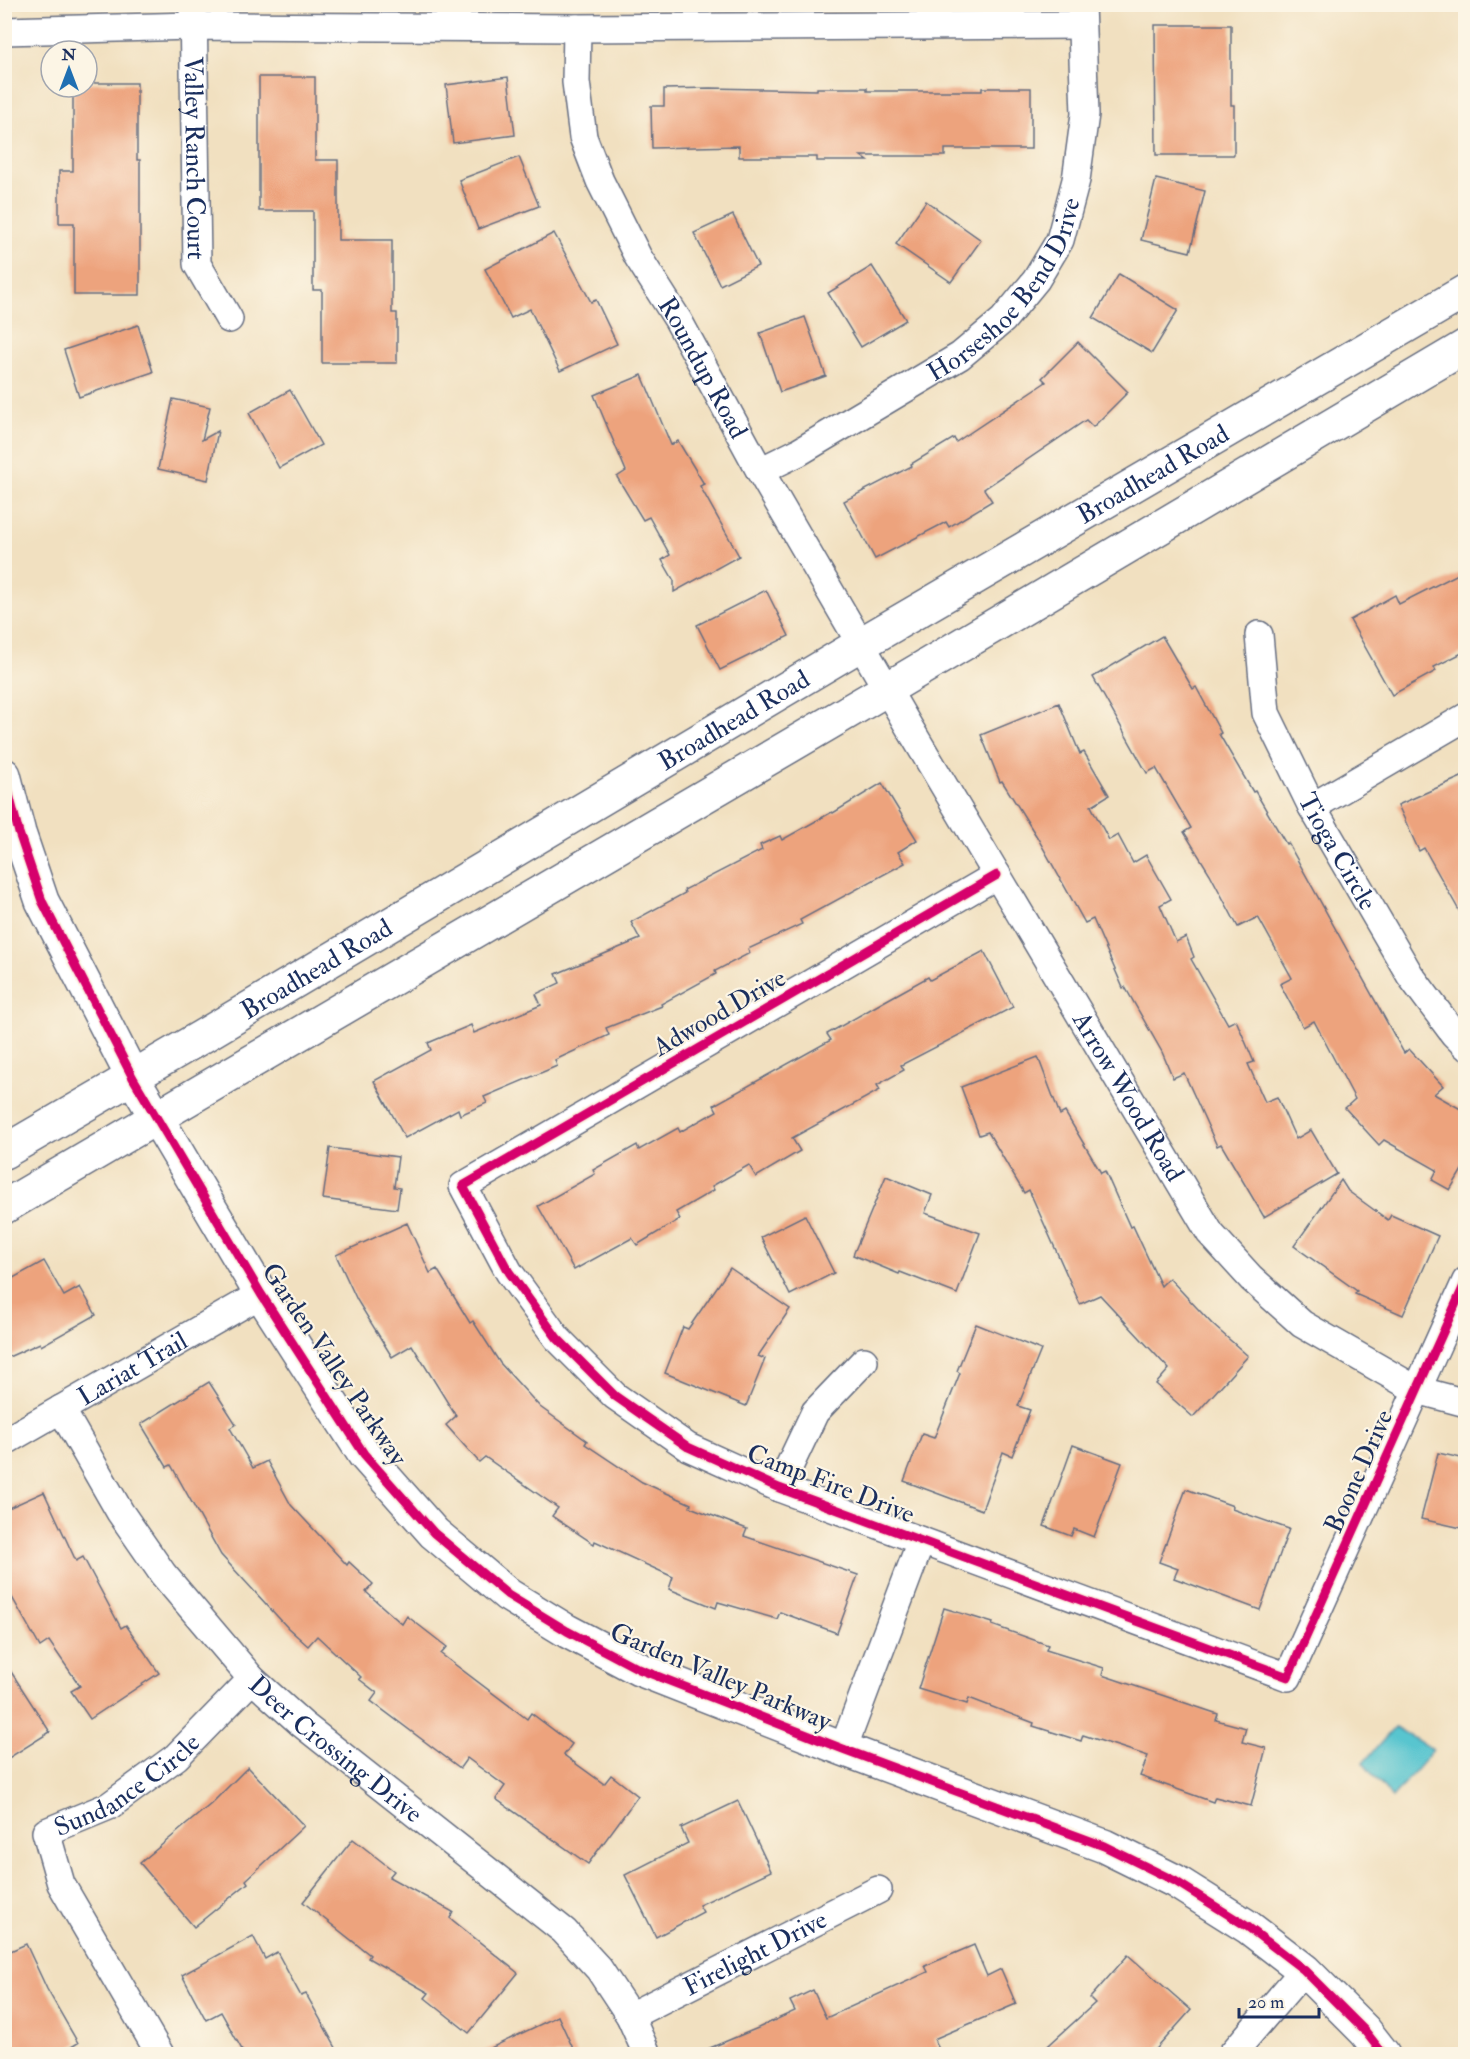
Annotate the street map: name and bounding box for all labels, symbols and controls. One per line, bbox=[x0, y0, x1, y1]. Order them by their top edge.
north arrow bbox=[39, 39, 99, 99]
text: N bbox=[61, 45, 77, 65]
street label: Valley Ranch Court bbox=[177, 56, 212, 260]
street label: Horseshoe Bend Drive bbox=[922, 194, 1088, 389]
street label: Roundup Road bbox=[650, 291, 754, 445]
street label: Broadhead Road bbox=[1072, 418, 1235, 531]
street label: Broadhead Road bbox=[653, 663, 816, 778]
street label: Tioga Circle bbox=[1290, 788, 1384, 916]
street label: Broadhead Road bbox=[235, 912, 398, 1027]
street label: Adwood Drive bbox=[647, 962, 792, 1064]
street label: Arrow Wood Road bbox=[1065, 1005, 1191, 1188]
street label: Garden Valley Parkway bbox=[255, 1257, 414, 1472]
street label: Lariat Trail bbox=[72, 1325, 194, 1413]
street label: Boone Drive bbox=[1318, 1405, 1400, 1538]
street label: Camp Fire Drive bbox=[742, 1437, 919, 1532]
street label: Garden Valley Parkway bbox=[605, 1616, 837, 1738]
street label: Deer Crossing Drive bbox=[242, 1669, 429, 1830]
street label: Sundance Circle bbox=[50, 1727, 207, 1844]
street label: Firelight Drive bbox=[678, 1904, 833, 2003]
scale bar bbox=[1239, 1981, 1318, 2019]
text: 20 m bbox=[1248, 1991, 1284, 2014]

